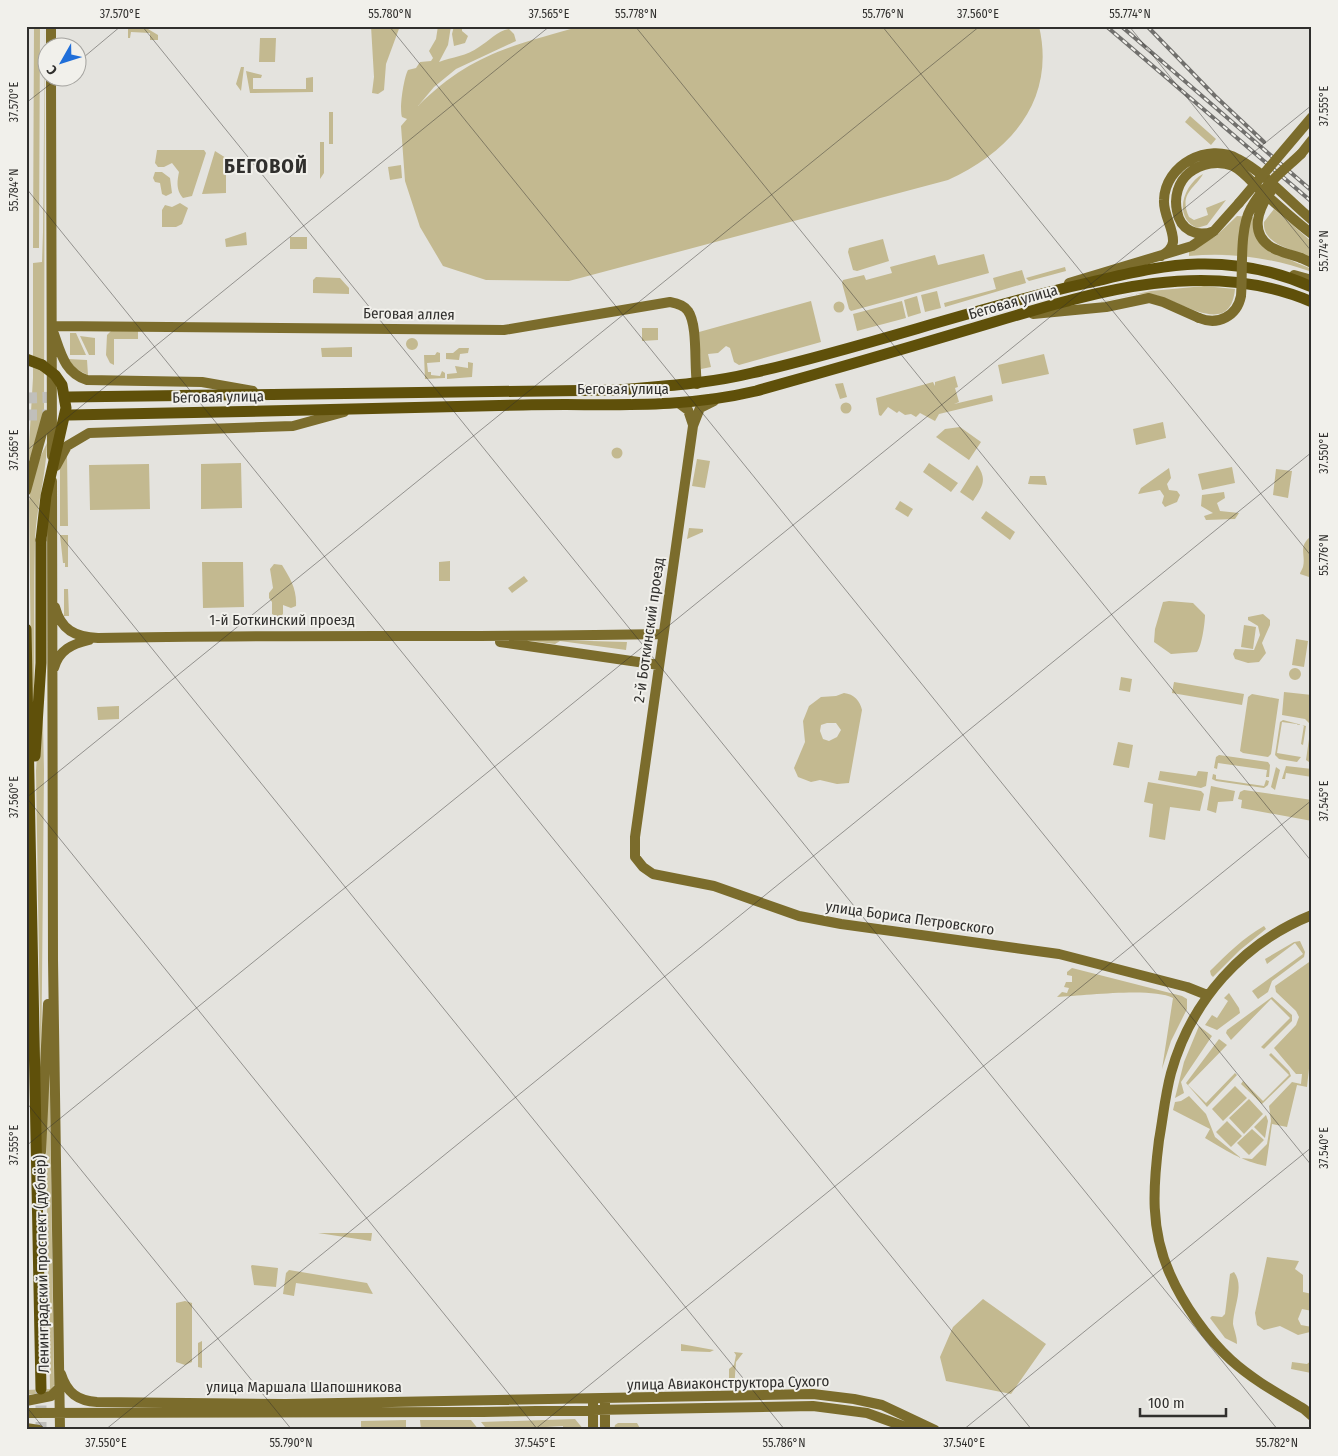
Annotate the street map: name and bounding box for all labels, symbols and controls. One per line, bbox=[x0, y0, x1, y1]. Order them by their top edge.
text: 37.570°E bbox=[100, 7, 141, 21]
text: 55.780°N bbox=[368, 7, 412, 21]
text: 37.565°E bbox=[529, 7, 570, 21]
text: 55.778°N bbox=[615, 7, 657, 21]
text: 55.776°N bbox=[862, 7, 904, 21]
text: 37.560°E bbox=[957, 7, 999, 21]
text: 55.774°N bbox=[1109, 7, 1151, 21]
north arrow bbox=[38, 38, 88, 88]
text: С bbox=[43, 61, 61, 78]
text: 37.570°E bbox=[7, 81, 21, 122]
text: 37.555°E bbox=[1317, 85, 1331, 126]
district label: БЕГОВОЙ bbox=[224, 154, 308, 178]
text: 55.784°N bbox=[7, 169, 21, 211]
text: 55.774°N bbox=[1317, 230, 1331, 272]
street label: Беговая улица bbox=[966, 281, 1060, 323]
street label: Беговая аллея bbox=[363, 304, 455, 324]
street label: Беговая улица bbox=[577, 380, 669, 398]
street label: Беговая улица bbox=[172, 387, 264, 407]
text: 37.565°E bbox=[7, 429, 21, 470]
text: 37.550°E bbox=[1317, 432, 1331, 474]
text: 55.776°N bbox=[1317, 534, 1331, 576]
street label: 2-й Боткинский проезд bbox=[630, 556, 668, 704]
street label: 1-й Боткинский проезд bbox=[209, 611, 355, 629]
text: 37.560°E bbox=[7, 776, 21, 818]
text: 37.545°E bbox=[1317, 780, 1331, 821]
street label: улица Бориса Петровского bbox=[825, 897, 996, 939]
text: 37.555°E bbox=[7, 1124, 21, 1165]
text: 37.540°E bbox=[1317, 1127, 1331, 1169]
street label: Ленинградский проспект (дублёр) bbox=[31, 1155, 53, 1373]
street label: улица Авиаконструктора Сухого bbox=[627, 1372, 829, 1394]
street label: улица Маршала Шапошникова bbox=[206, 1378, 402, 1396]
scale bar bbox=[1140, 1386, 1227, 1418]
text: 100 m bbox=[1148, 1394, 1185, 1412]
text: 37.550°E bbox=[85, 1436, 127, 1450]
text: 55.790°N bbox=[269, 1436, 313, 1450]
text: 37.545°E bbox=[515, 1436, 556, 1450]
text: 55.786°N bbox=[763, 1436, 805, 1450]
text: 37.540°E bbox=[943, 1436, 985, 1450]
text: 55.782°N bbox=[1256, 1436, 1298, 1450]

